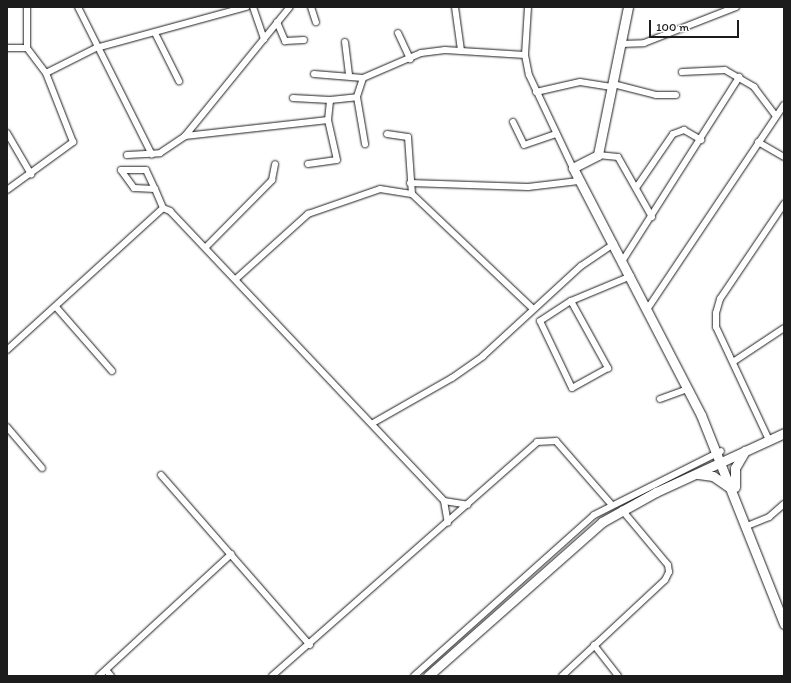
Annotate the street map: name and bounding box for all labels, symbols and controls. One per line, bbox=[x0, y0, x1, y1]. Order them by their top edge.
scale bar bbox=[651, 12, 741, 38]
text: 100 m bbox=[656, 20, 689, 34]

